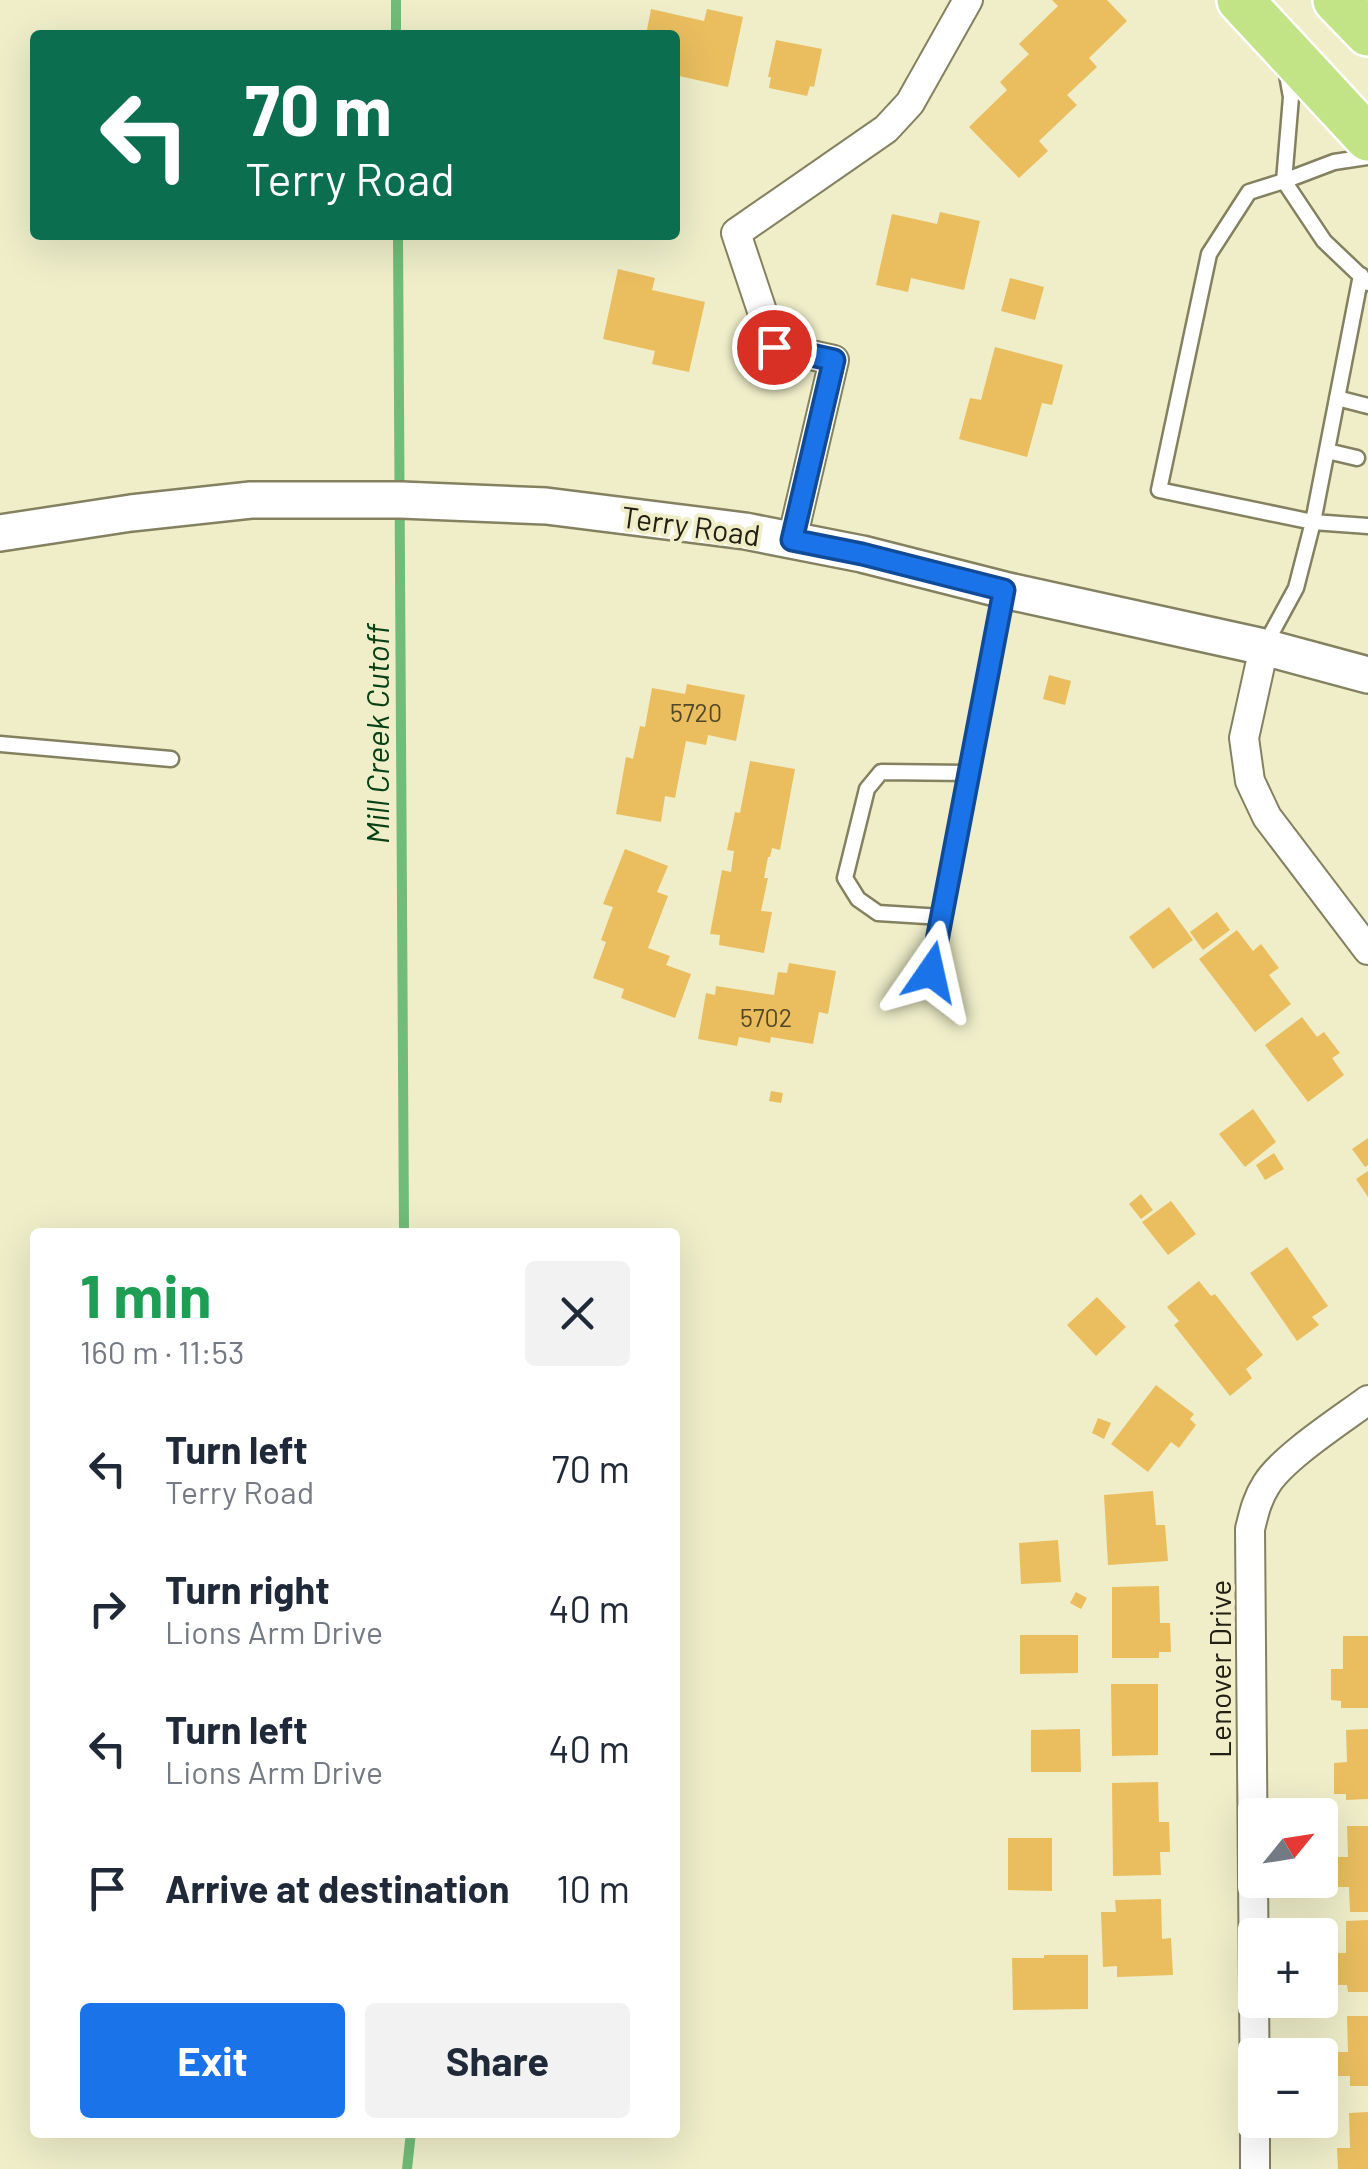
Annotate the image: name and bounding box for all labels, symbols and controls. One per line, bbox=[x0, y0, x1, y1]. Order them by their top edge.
text: 70 m bbox=[245, 66, 392, 150]
icon: left bbox=[80, 70, 210, 200]
text: Terry Road bbox=[245, 151, 455, 205]
pin bbox=[732, 305, 817, 390]
icon: arrive bbox=[747, 320, 802, 375]
street label: Terry Road bbox=[619, 497, 763, 553]
water label: Mill Creek Cutoff bbox=[357, 623, 395, 844]
house number: 5720 bbox=[670, 697, 722, 727]
position arrow bbox=[879, 920, 983, 1024]
house number: 5702 bbox=[740, 1002, 792, 1032]
text: 1 min bbox=[80, 1258, 211, 1330]
button: close bbox=[525, 1261, 630, 1366]
text: 160 m · 11:53 bbox=[80, 1332, 244, 1370]
text: Turn left bbox=[165, 1426, 308, 1472]
icon: left bbox=[80, 1441, 135, 1496]
text: 70 m bbox=[552, 1445, 630, 1491]
text: Terry Road bbox=[165, 1472, 314, 1510]
text: Turn right bbox=[165, 1566, 330, 1612]
street label: Lenover Drive bbox=[1201, 1580, 1237, 1758]
icon: right bbox=[80, 1581, 135, 1636]
text: 40 m bbox=[549, 1585, 630, 1631]
text: Lions Arm Drive bbox=[165, 1612, 383, 1650]
text: Turn left bbox=[165, 1706, 308, 1752]
icon: left bbox=[80, 1721, 135, 1776]
text: 40 m bbox=[549, 1725, 630, 1771]
text: Lions Arm Drive bbox=[165, 1752, 383, 1790]
north arrow bbox=[1238, 1798, 1338, 1898]
map controls bbox=[1238, 1798, 1338, 2138]
icon: arrive bbox=[80, 1861, 135, 1916]
text: Arrive at destination bbox=[165, 1865, 510, 1911]
text: 10 m bbox=[556, 1865, 630, 1911]
button: + bbox=[1238, 1918, 1338, 2018]
button: Exit bbox=[80, 2003, 345, 2118]
button: Share bbox=[365, 2003, 630, 2118]
button: − bbox=[1238, 2038, 1338, 2138]

